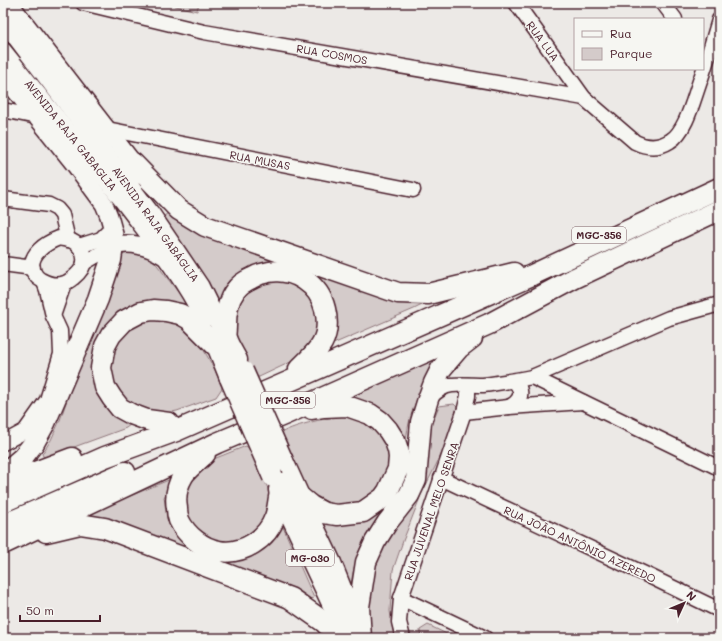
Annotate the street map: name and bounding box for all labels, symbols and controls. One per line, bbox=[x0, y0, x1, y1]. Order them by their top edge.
street label: RUA LUA bbox=[523, 18, 563, 64]
legend bbox=[574, 18, 704, 70]
text: Rua bbox=[610, 25, 632, 41]
street label: RUA COSMOS bbox=[295, 40, 369, 68]
text: Parque bbox=[610, 45, 653, 61]
street label: AVENIDA RAJA GABAGLIA bbox=[21, 76, 121, 194]
street label: RUA MUSAS bbox=[228, 147, 292, 173]
street label: AVENIDA RAJA GABÁGLIA bbox=[109, 163, 203, 285]
road number: MGC-356 bbox=[572, 227, 626, 243]
road number: MGC-356 bbox=[261, 392, 315, 408]
street label: RUA JUVENAL MELO SENRA bbox=[400, 440, 462, 582]
street label: RUA JOÃO ANTÔNIO AZEREDO bbox=[501, 502, 659, 586]
road number: MG-030 bbox=[286, 550, 334, 566]
north arrow bbox=[664, 583, 704, 623]
text: N bbox=[683, 587, 700, 604]
scale bar bbox=[20, 597, 100, 623]
text: 50 m bbox=[26, 602, 54, 618]

